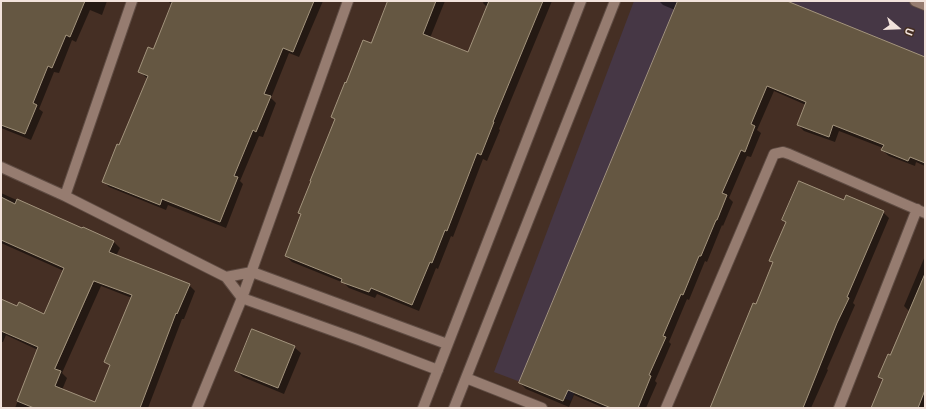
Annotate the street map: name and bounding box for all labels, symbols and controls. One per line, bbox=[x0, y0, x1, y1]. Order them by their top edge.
north arrow bbox=[878, 8, 918, 48]
text: U bbox=[903, 27, 917, 37]

